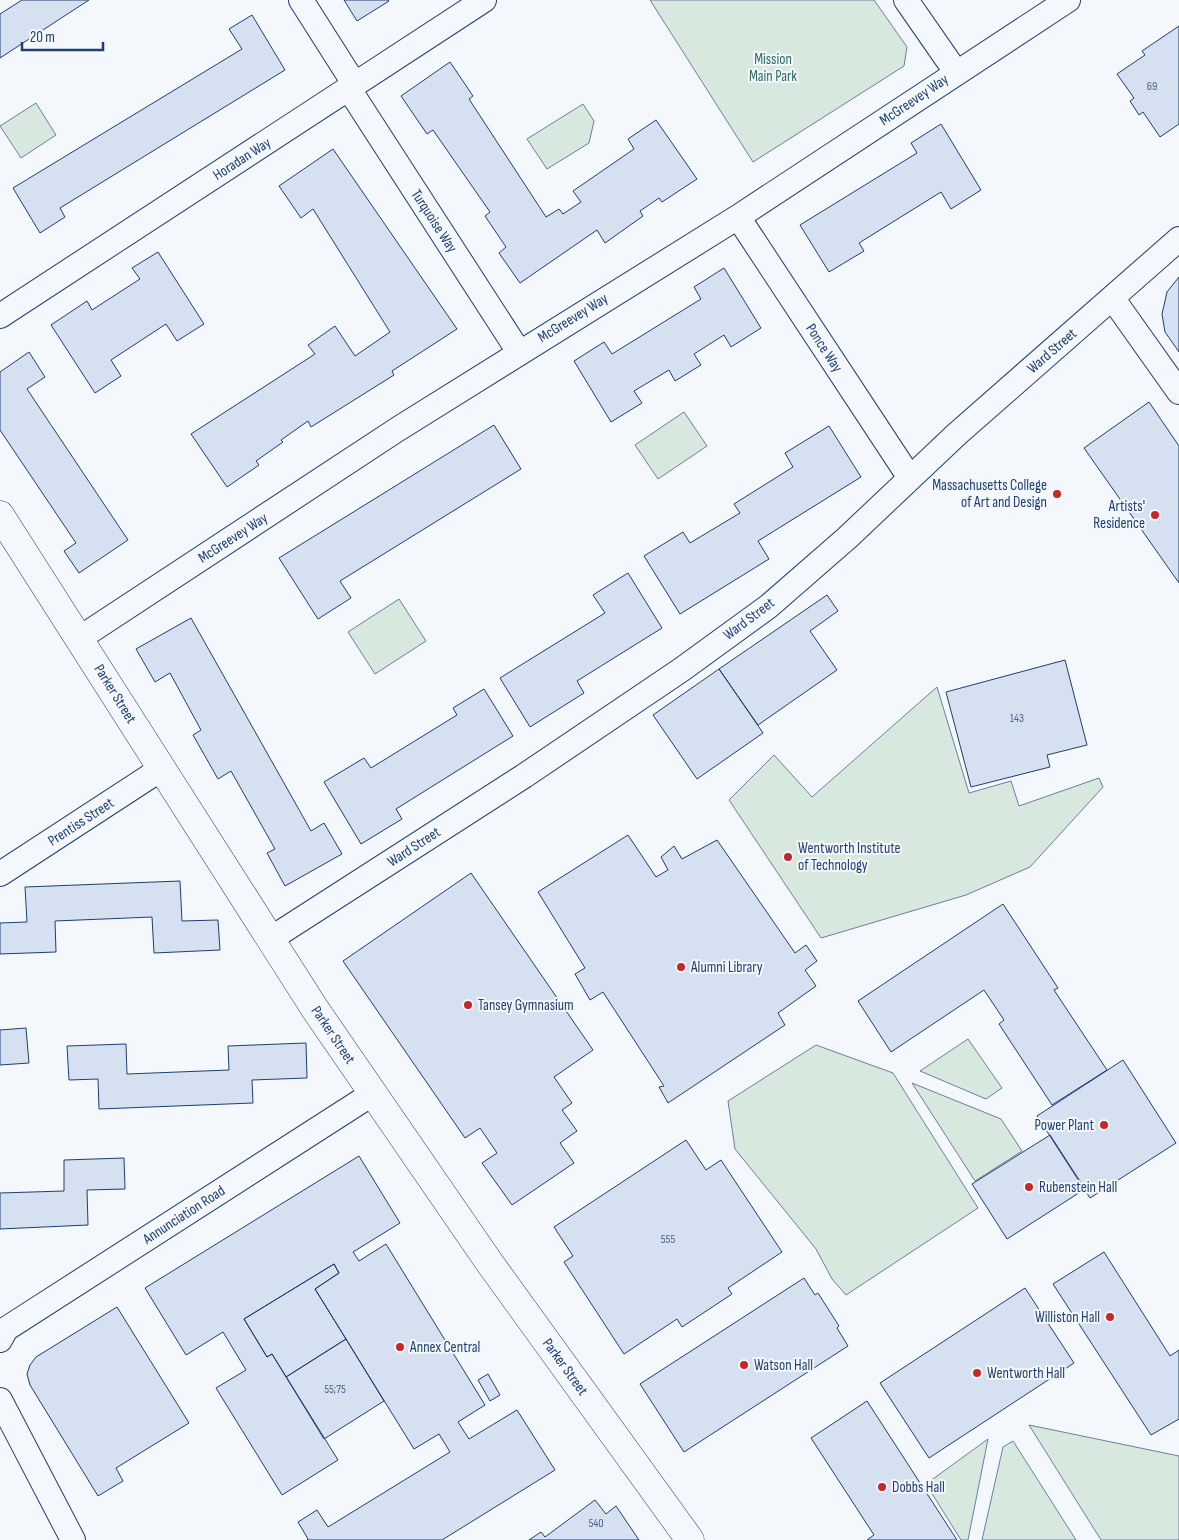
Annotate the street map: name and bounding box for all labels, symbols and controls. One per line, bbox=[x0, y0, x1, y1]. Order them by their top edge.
scale bar bbox=[22, 20, 104, 52]
text: 20 m bbox=[30, 28, 55, 47]
park label: Mission Main Park bbox=[749, 50, 797, 86]
street label: McGreevey Way bbox=[876, 70, 952, 130]
house number: 69 bbox=[1147, 79, 1157, 94]
street label: Horadan Way bbox=[209, 133, 275, 185]
street label: Turquoise Way bbox=[407, 186, 462, 256]
street label: McGreevey Way bbox=[534, 289, 612, 347]
street label: Ponce Way bbox=[801, 320, 847, 376]
street label: Ward Street bbox=[1023, 324, 1081, 378]
place label: Massachusetts College of Art and Design bbox=[932, 476, 1047, 512]
marker: Massachusetts College of Art and Design bbox=[1051, 488, 1063, 500]
place label: Artists' Residence bbox=[1093, 497, 1145, 533]
street label: McGreevey Way bbox=[195, 508, 271, 567]
marker: Artists' Residence bbox=[1149, 509, 1161, 521]
street label: Ward Street bbox=[720, 593, 779, 644]
street label: Parker Street bbox=[89, 661, 141, 727]
house number: 143 bbox=[1010, 711, 1024, 726]
street label: Prentiss Street bbox=[44, 793, 118, 850]
street label: Ward Street bbox=[384, 823, 444, 871]
place label: Wentworth Institute of Technology bbox=[798, 839, 901, 875]
marker: Wentworth Institute of Technology bbox=[782, 851, 794, 863]
place label: Alumni Library bbox=[690, 958, 763, 977]
marker: Alumni Library bbox=[675, 961, 687, 973]
place label: Tansey Gymnasium bbox=[478, 996, 574, 1015]
marker: Tansey Gymnasium bbox=[462, 999, 474, 1011]
street label: Parker Street bbox=[307, 1002, 360, 1068]
place label: Power Plant bbox=[1034, 1116, 1094, 1135]
marker: Power Plant bbox=[1098, 1119, 1110, 1131]
place label: Rubenstein Hall bbox=[1039, 1178, 1117, 1197]
street label: Annunciation Road bbox=[138, 1181, 229, 1249]
marker: Rubenstein Hall bbox=[1023, 1181, 1035, 1193]
house number: 555 bbox=[661, 1232, 675, 1247]
place label: Williston Hall bbox=[1035, 1308, 1100, 1327]
marker: Williston Hall bbox=[1104, 1311, 1116, 1323]
street label: Parker Street bbox=[538, 1335, 592, 1400]
place label: Annex Central bbox=[409, 1338, 480, 1357]
marker: Annex Central bbox=[394, 1341, 406, 1353]
place label: Watson Hall bbox=[754, 1356, 813, 1375]
marker: Watson Hall bbox=[738, 1359, 750, 1371]
place label: Wentworth Hall bbox=[987, 1364, 1065, 1383]
marker: Wentworth Hall bbox=[971, 1367, 983, 1379]
house number: 55;75 bbox=[324, 1382, 346, 1397]
place label: Dobbs Hall bbox=[892, 1478, 945, 1497]
marker: Dobbs Hall bbox=[876, 1481, 888, 1493]
house number: 540 bbox=[588, 1516, 604, 1531]

